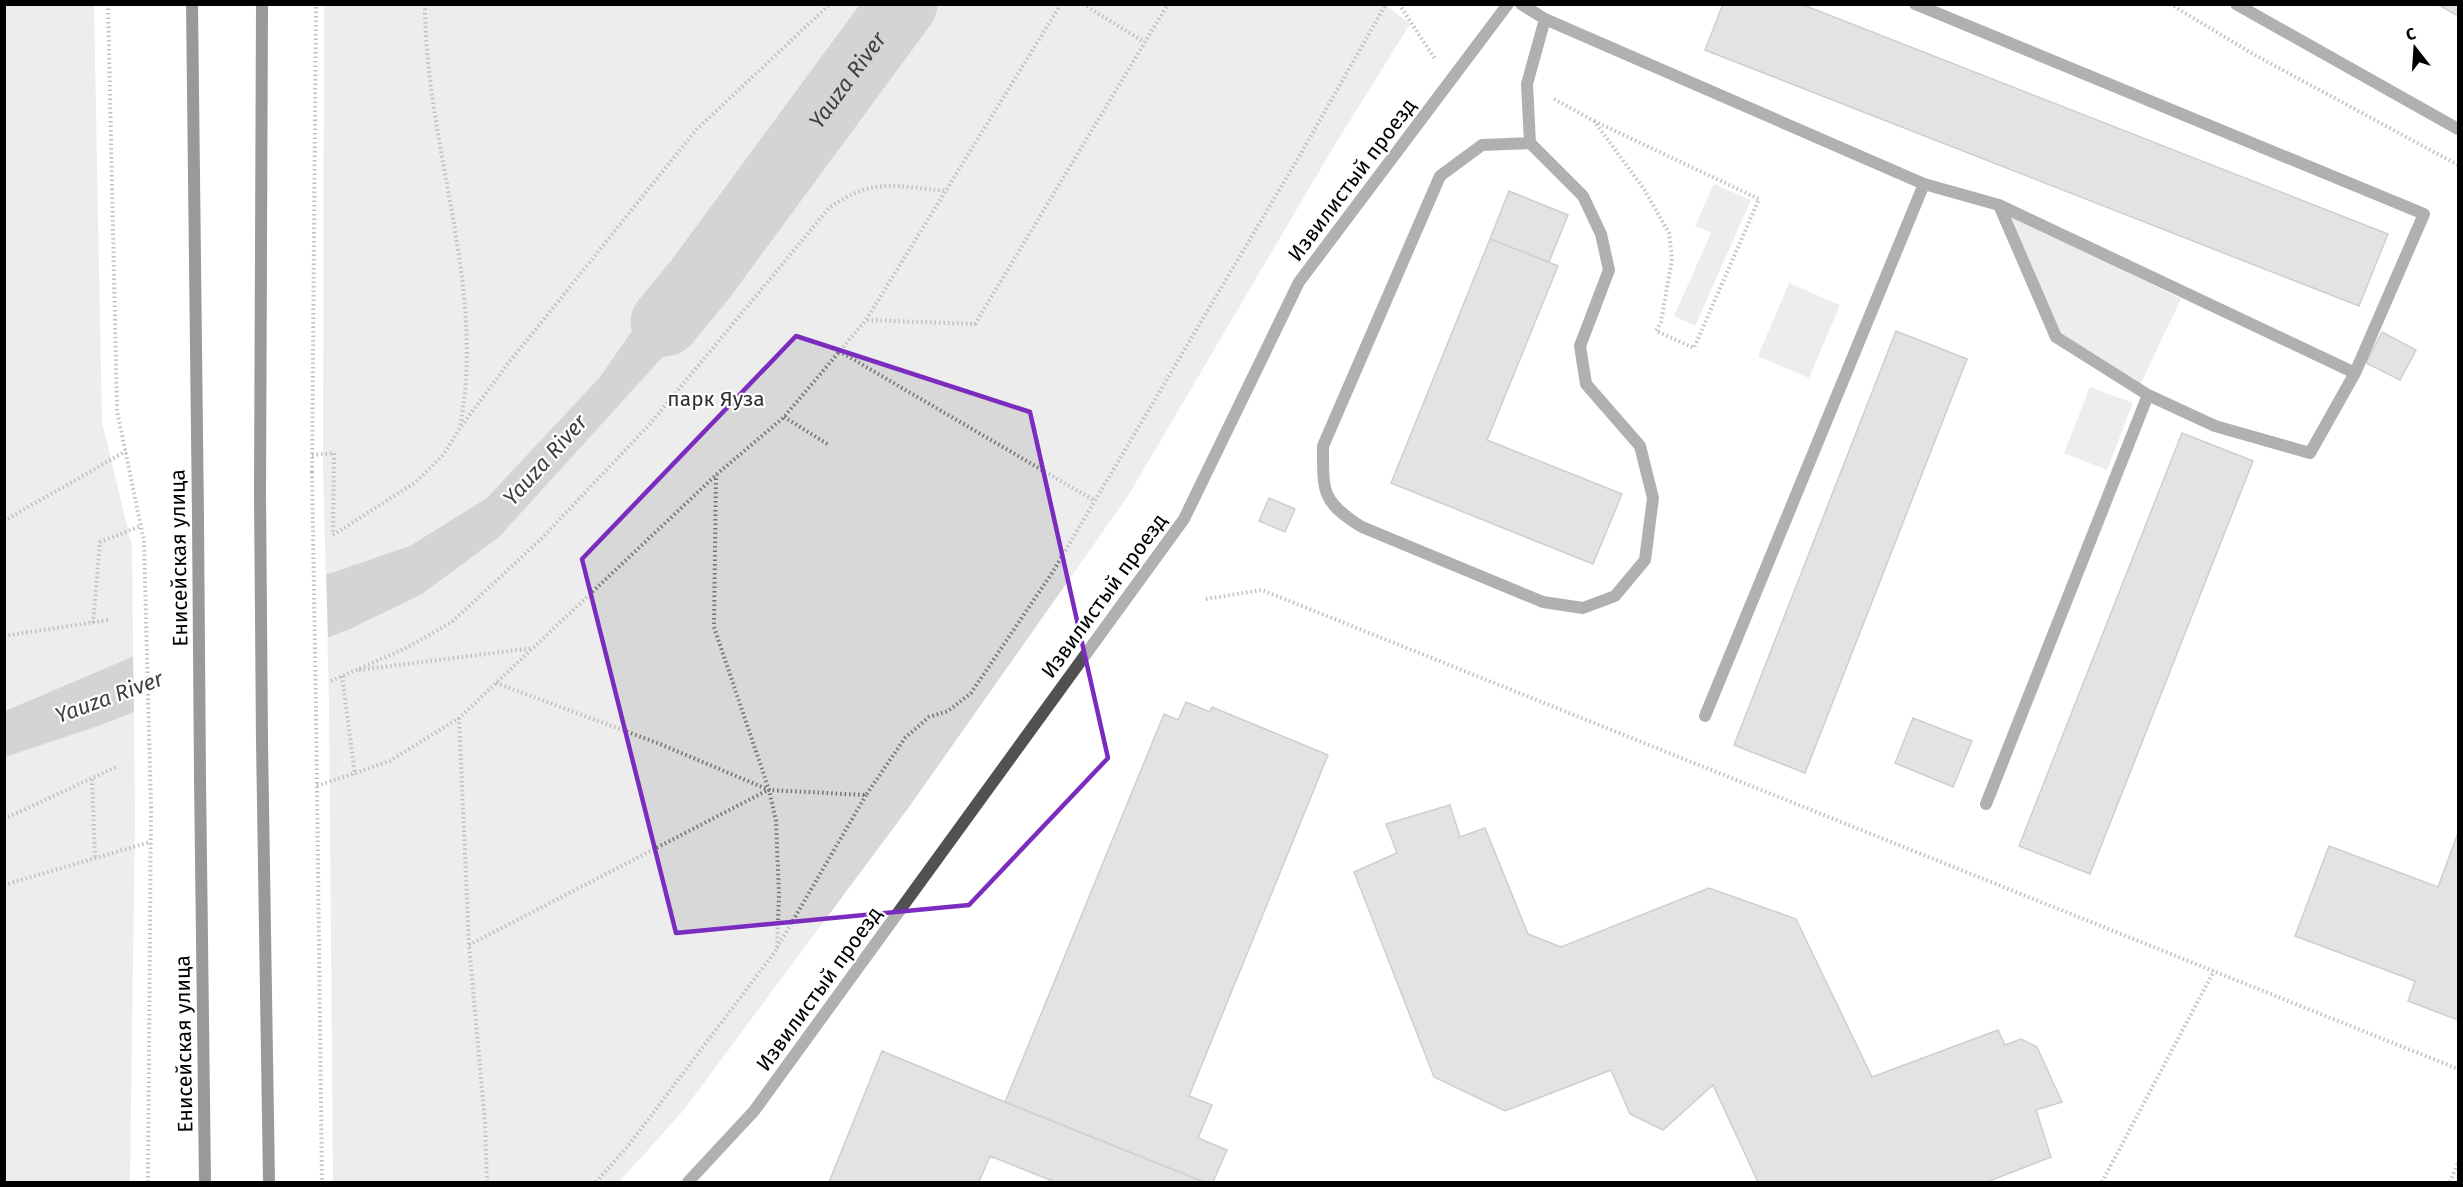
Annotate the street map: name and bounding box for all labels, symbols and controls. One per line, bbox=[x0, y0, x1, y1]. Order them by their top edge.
north arrow bbox=[2385, 18, 2445, 78]
text: С bbox=[2404, 23, 2419, 45]
water label: Yauza River bbox=[803, 26, 892, 133]
street label: Извилистый проезд bbox=[1282, 93, 1422, 267]
park label: парк Яуза bbox=[667, 386, 765, 412]
water label: Yauza River bbox=[497, 408, 593, 511]
street label: Енисейская улица bbox=[164, 469, 194, 647]
street label: Извилистый проезд bbox=[1036, 509, 1172, 683]
water label: Yauza River bbox=[51, 665, 167, 729]
street label: Извилистый проезд bbox=[751, 902, 887, 1076]
street label: Енисейская улица bbox=[169, 955, 199, 1133]

